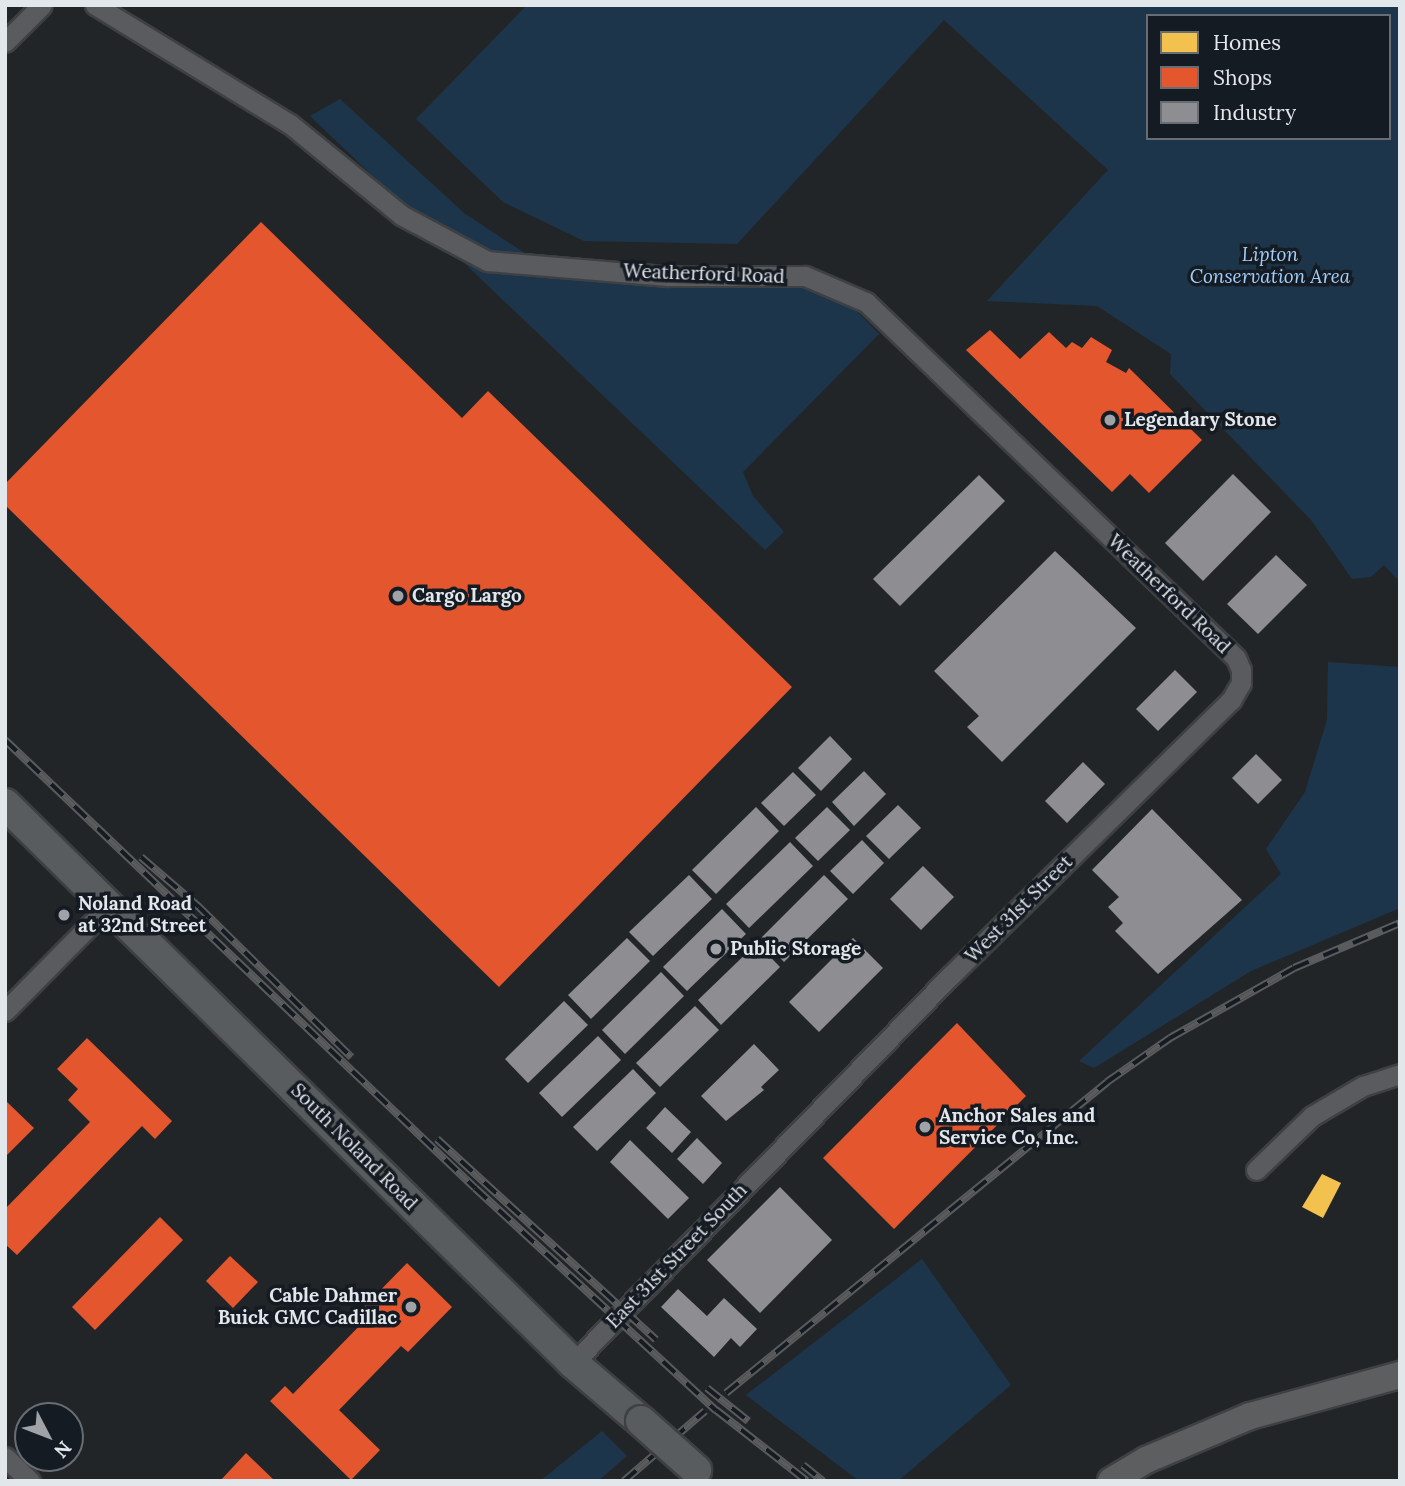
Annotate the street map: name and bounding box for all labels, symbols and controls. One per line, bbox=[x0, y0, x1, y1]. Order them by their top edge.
legend bbox=[1146, 14, 1391, 140]
text: Homes bbox=[1213, 29, 1281, 56]
text: Shops bbox=[1213, 64, 1272, 91]
text: Industry bbox=[1213, 99, 1296, 126]
park label: Lipton Conservation Area bbox=[1190, 244, 1350, 288]
street label: Weatherford Road bbox=[623, 260, 785, 288]
place label: Legendary Stone bbox=[1124, 409, 1277, 431]
marker: Legendary Stone bbox=[1102, 412, 1118, 428]
street label: Weatherford Road bbox=[1103, 530, 1235, 658]
place label: Cargo Largo bbox=[412, 585, 522, 607]
marker: Cargo Largo bbox=[390, 588, 406, 604]
street label: West 31st Street bbox=[961, 851, 1077, 967]
place label: Noland Road at 32nd Street bbox=[78, 893, 206, 937]
marker: Noland Road at 32nd Street bbox=[56, 907, 72, 923]
place label: Public Storage bbox=[730, 938, 861, 960]
marker: Public Storage bbox=[708, 941, 724, 957]
street label: South Noland Road bbox=[286, 1079, 422, 1215]
place label: Anchor Sales and Service Co, Inc. bbox=[939, 1105, 1095, 1149]
marker: Anchor Sales and Service Co, Inc. bbox=[917, 1119, 933, 1135]
street label: East 31st Street South bbox=[602, 1179, 752, 1333]
place label: Cable Dahmer Buick GMC Cadillac bbox=[218, 1285, 397, 1329]
marker: Cable Dahmer Buick GMC Cadillac bbox=[403, 1299, 419, 1315]
north arrow bbox=[14, 1402, 84, 1472]
text: N bbox=[49, 1436, 77, 1463]

